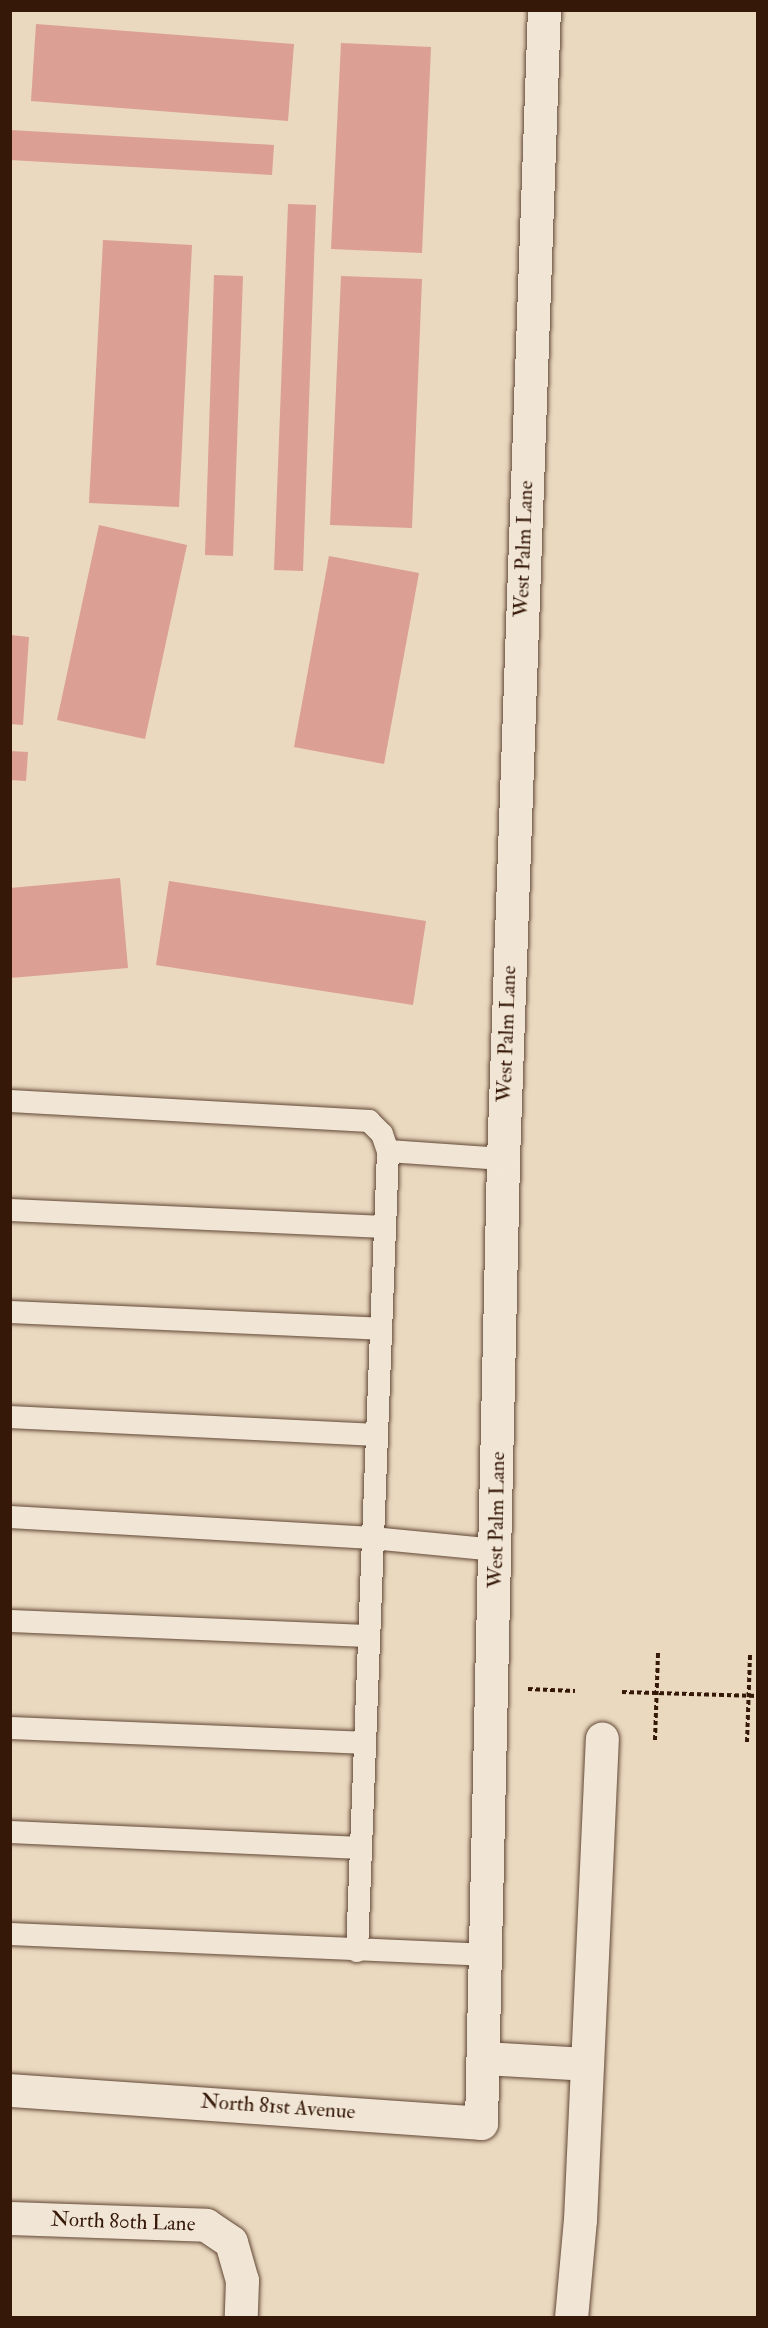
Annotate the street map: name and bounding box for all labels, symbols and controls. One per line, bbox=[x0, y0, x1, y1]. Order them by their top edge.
street label: West Palm Lane bbox=[509, 480, 539, 618]
street label: West Palm Lane bbox=[492, 965, 522, 1103]
street label: West Palm Lane bbox=[483, 1451, 511, 1589]
street label: North 81st Avenue bbox=[200, 2089, 356, 2125]
street label: North 80th Lane bbox=[50, 2207, 196, 2237]

